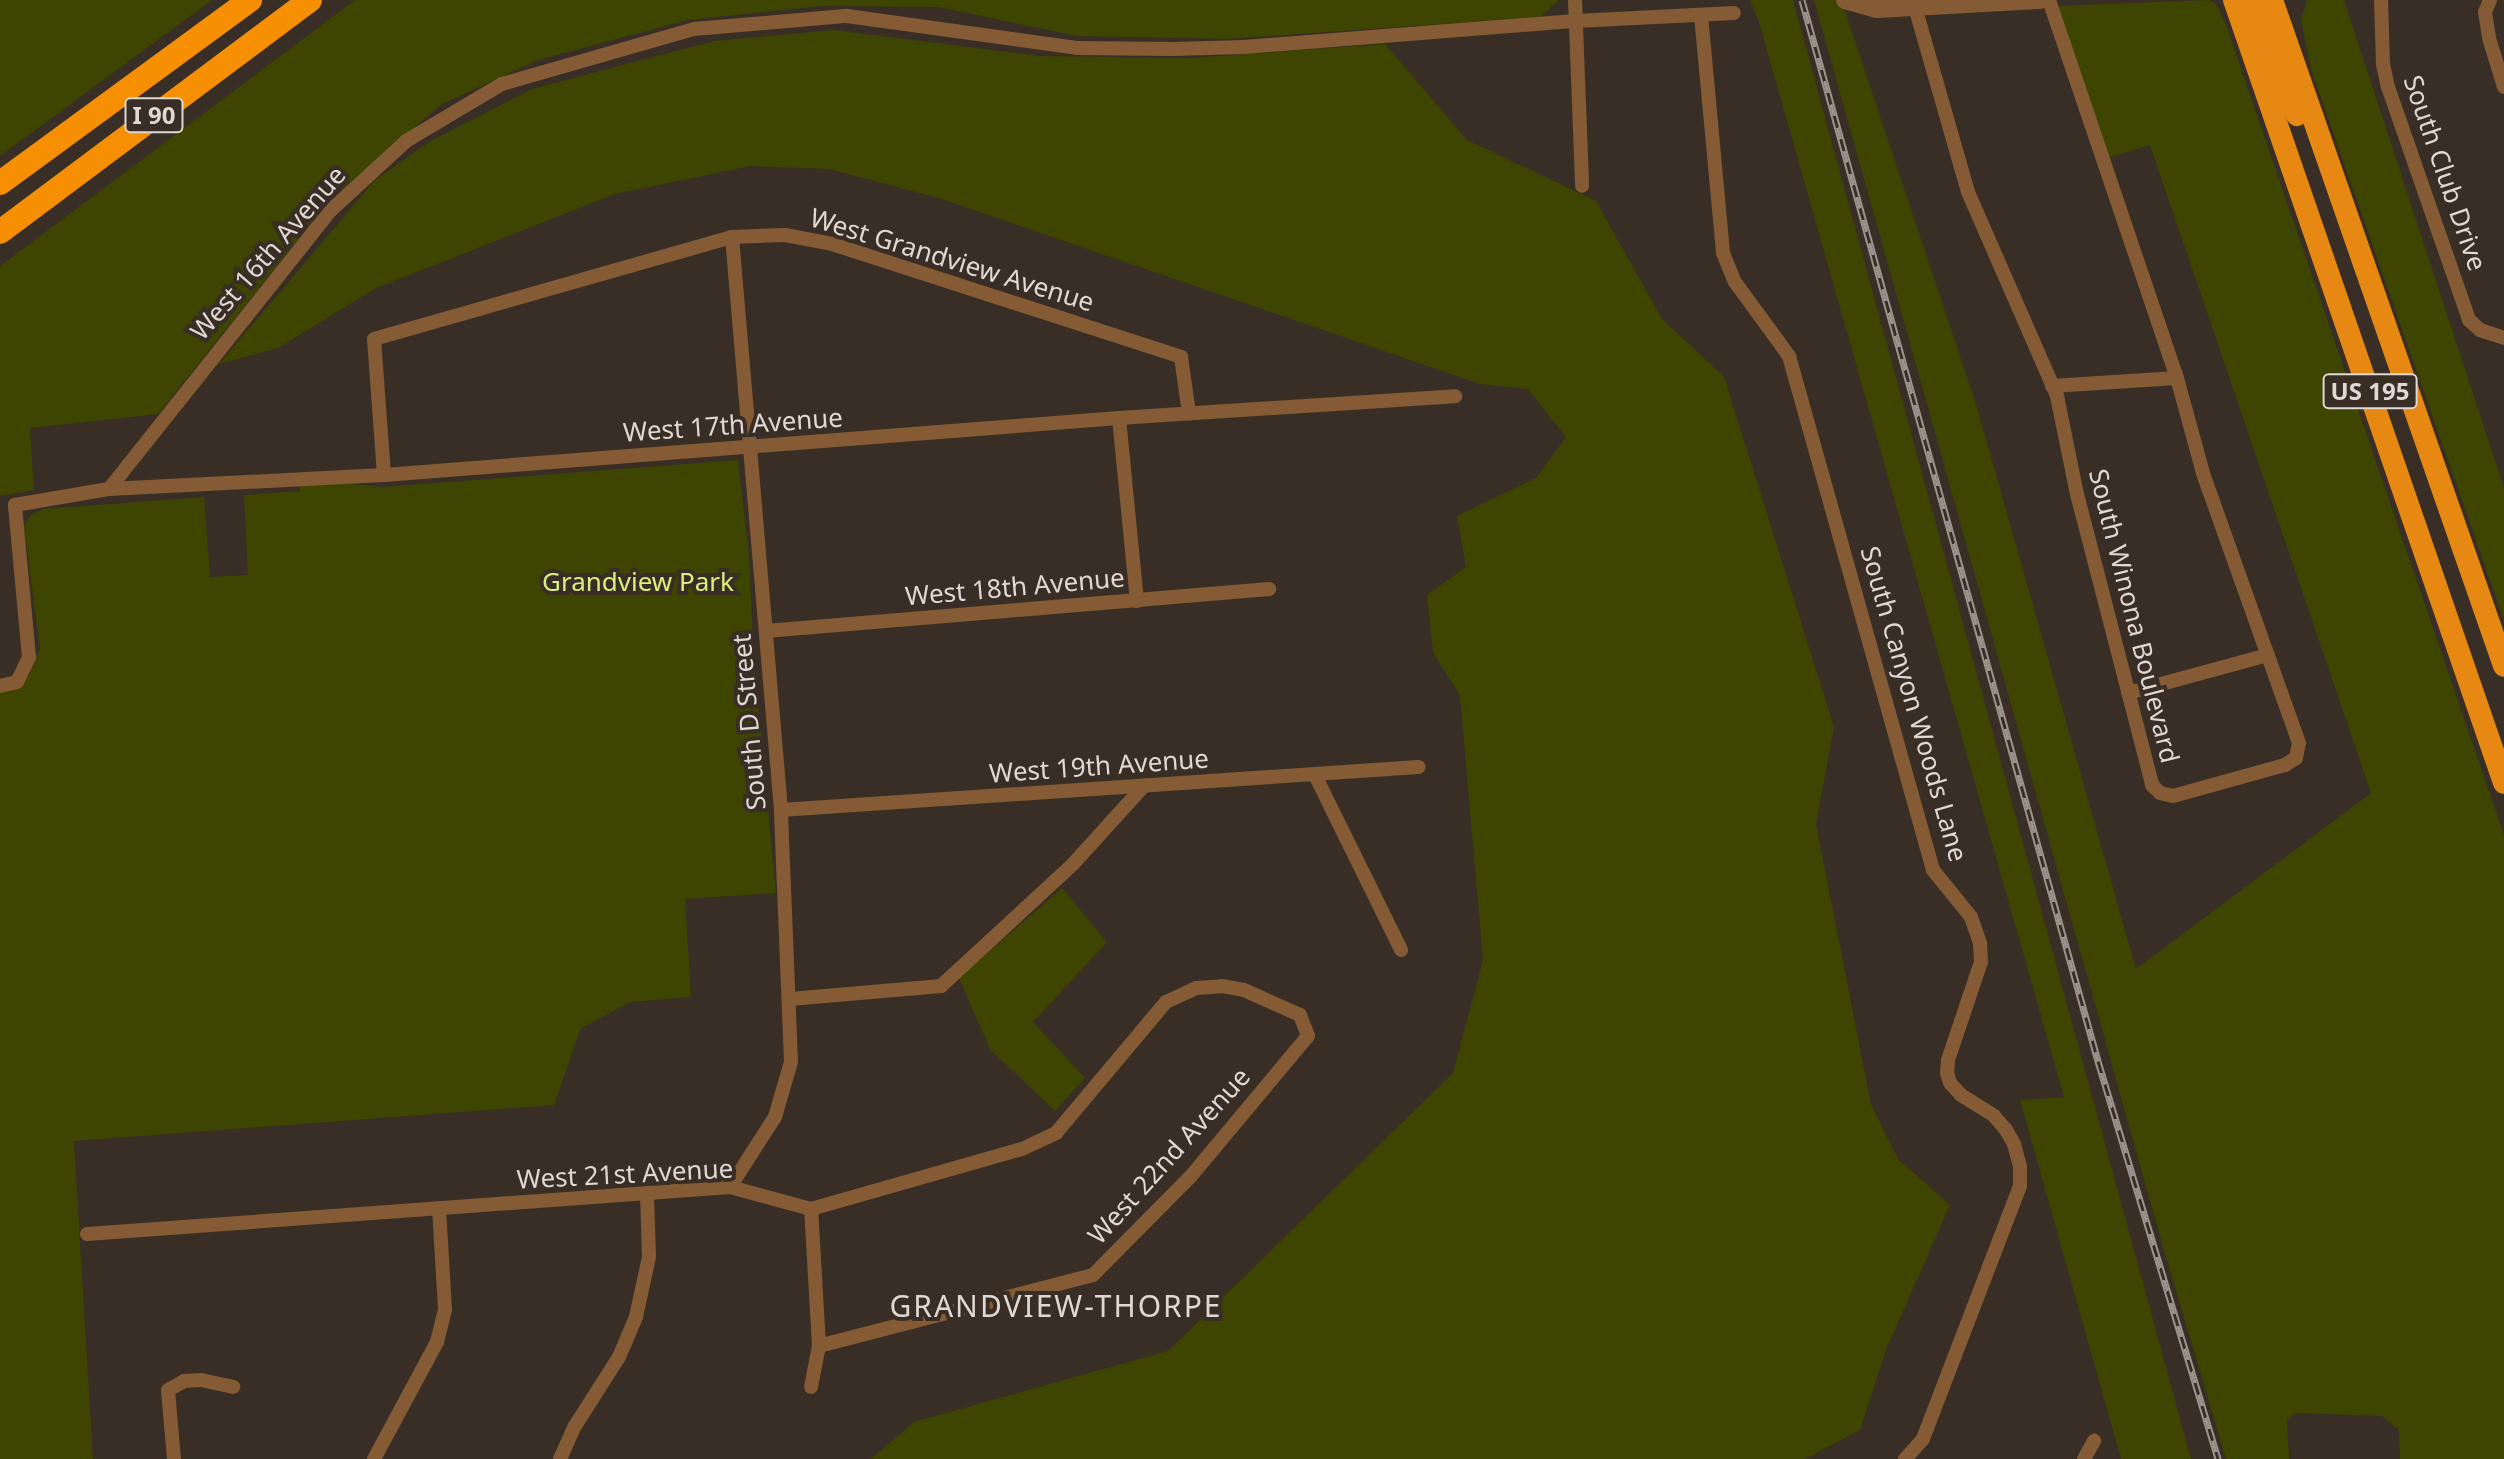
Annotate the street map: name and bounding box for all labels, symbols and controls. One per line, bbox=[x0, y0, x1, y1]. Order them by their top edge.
street label: South Club Drive bbox=[2397, 71, 2493, 275]
road number: I 90 bbox=[124, 95, 184, 135]
street label: West 16th Avenue bbox=[184, 160, 352, 346]
street label: West Grandview Avenue bbox=[806, 202, 1098, 318]
road number: US 195 bbox=[2322, 371, 2418, 411]
street label: West 17th Avenue bbox=[622, 402, 844, 448]
street label: South Winona Boulevard bbox=[2082, 466, 2186, 766]
street label: South Canyon Woods Lane bbox=[1854, 543, 1974, 865]
street label: West 18th Avenue bbox=[904, 562, 1126, 612]
park label: Grandview Park bbox=[542, 566, 734, 598]
street label: South D Street bbox=[726, 633, 772, 811]
street label: West 19th Avenue bbox=[988, 743, 1210, 789]
street label: West 22nd Avenue bbox=[1082, 1061, 1256, 1251]
street label: West 21st Avenue bbox=[516, 1153, 734, 1195]
district label: GRANDVIEW-THORPE bbox=[889, 1288, 1223, 1324]

